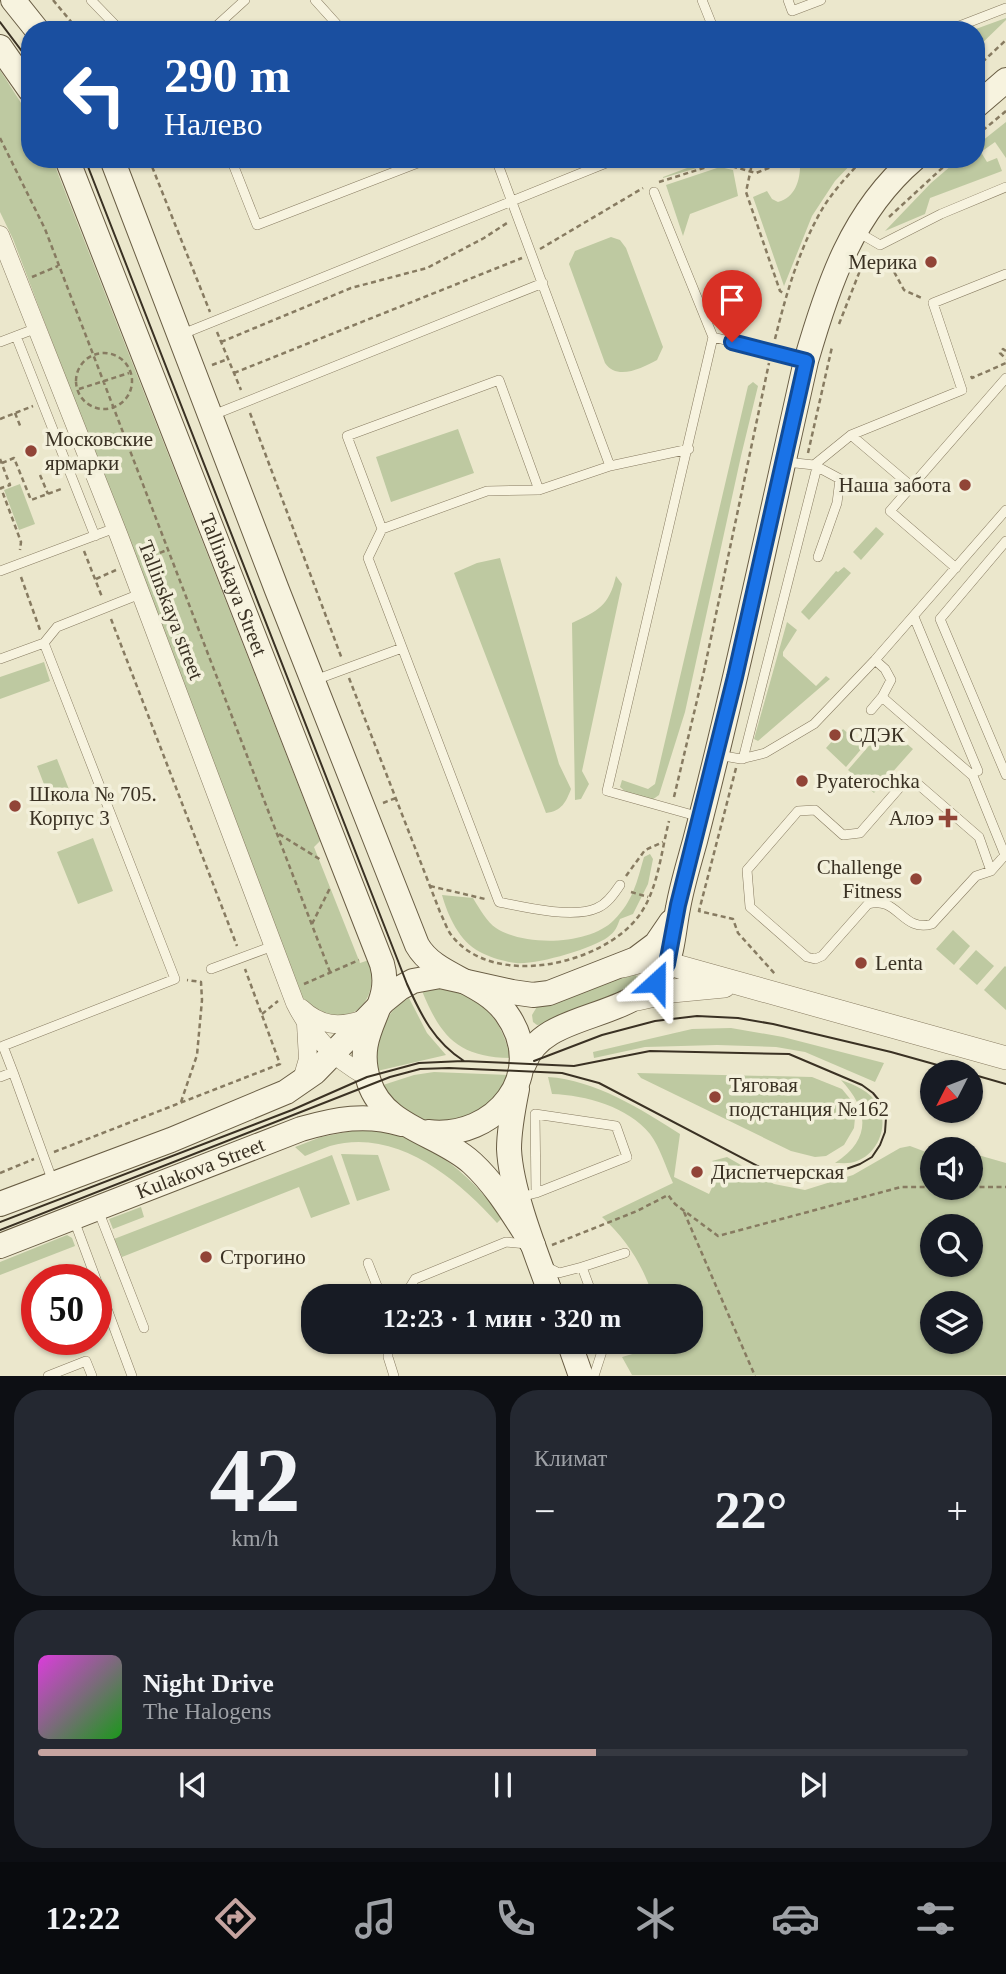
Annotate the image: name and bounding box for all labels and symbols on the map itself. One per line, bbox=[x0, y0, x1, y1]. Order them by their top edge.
place label: Мерика bbox=[848, 250, 918, 274]
marker: Мерика bbox=[923, 254, 939, 270]
pin bbox=[702, 270, 762, 342]
place label: Московские ярмарки bbox=[45, 427, 153, 475]
marker: Московские ярмарки bbox=[23, 443, 39, 459]
place label: Наша забота bbox=[838, 473, 952, 497]
marker: Наша забота bbox=[957, 477, 973, 493]
street label: Tallinskaya Street bbox=[195, 510, 272, 659]
street label: Tallinskaya street bbox=[133, 537, 209, 683]
place label: СДЭК bbox=[849, 723, 906, 747]
marker: СДЭК bbox=[827, 727, 843, 743]
place label: Pyaterochka bbox=[816, 769, 920, 793]
marker: Pyaterochka bbox=[794, 773, 810, 789]
place label: Школа № 705. Корпус 3 bbox=[29, 782, 157, 830]
marker: Школа № 705. Корпус 3 bbox=[7, 798, 23, 814]
place label: Алоэ bbox=[889, 806, 934, 830]
marker: Алоэ bbox=[940, 810, 956, 826]
place label: Challenge Fitness bbox=[817, 855, 902, 903]
marker: Challenge Fitness bbox=[908, 871, 924, 887]
position arrow bbox=[619, 945, 693, 1019]
place label: Lenta bbox=[875, 951, 923, 975]
marker: Lenta bbox=[853, 955, 869, 971]
north arrow bbox=[920, 1060, 984, 1124]
place label: Тяговая подстанция №162 bbox=[729, 1073, 889, 1121]
marker: Тяговая подстанция №162 bbox=[707, 1089, 723, 1105]
street label: Kulakova Street bbox=[133, 1132, 268, 1204]
place label: Диспетчерская bbox=[711, 1160, 845, 1184]
marker: Диспетчерская bbox=[689, 1164, 705, 1180]
place label: Строгино bbox=[220, 1245, 306, 1269]
marker: Строгино bbox=[198, 1249, 214, 1265]
speed limit sign: 50 bbox=[21, 1264, 112, 1355]

